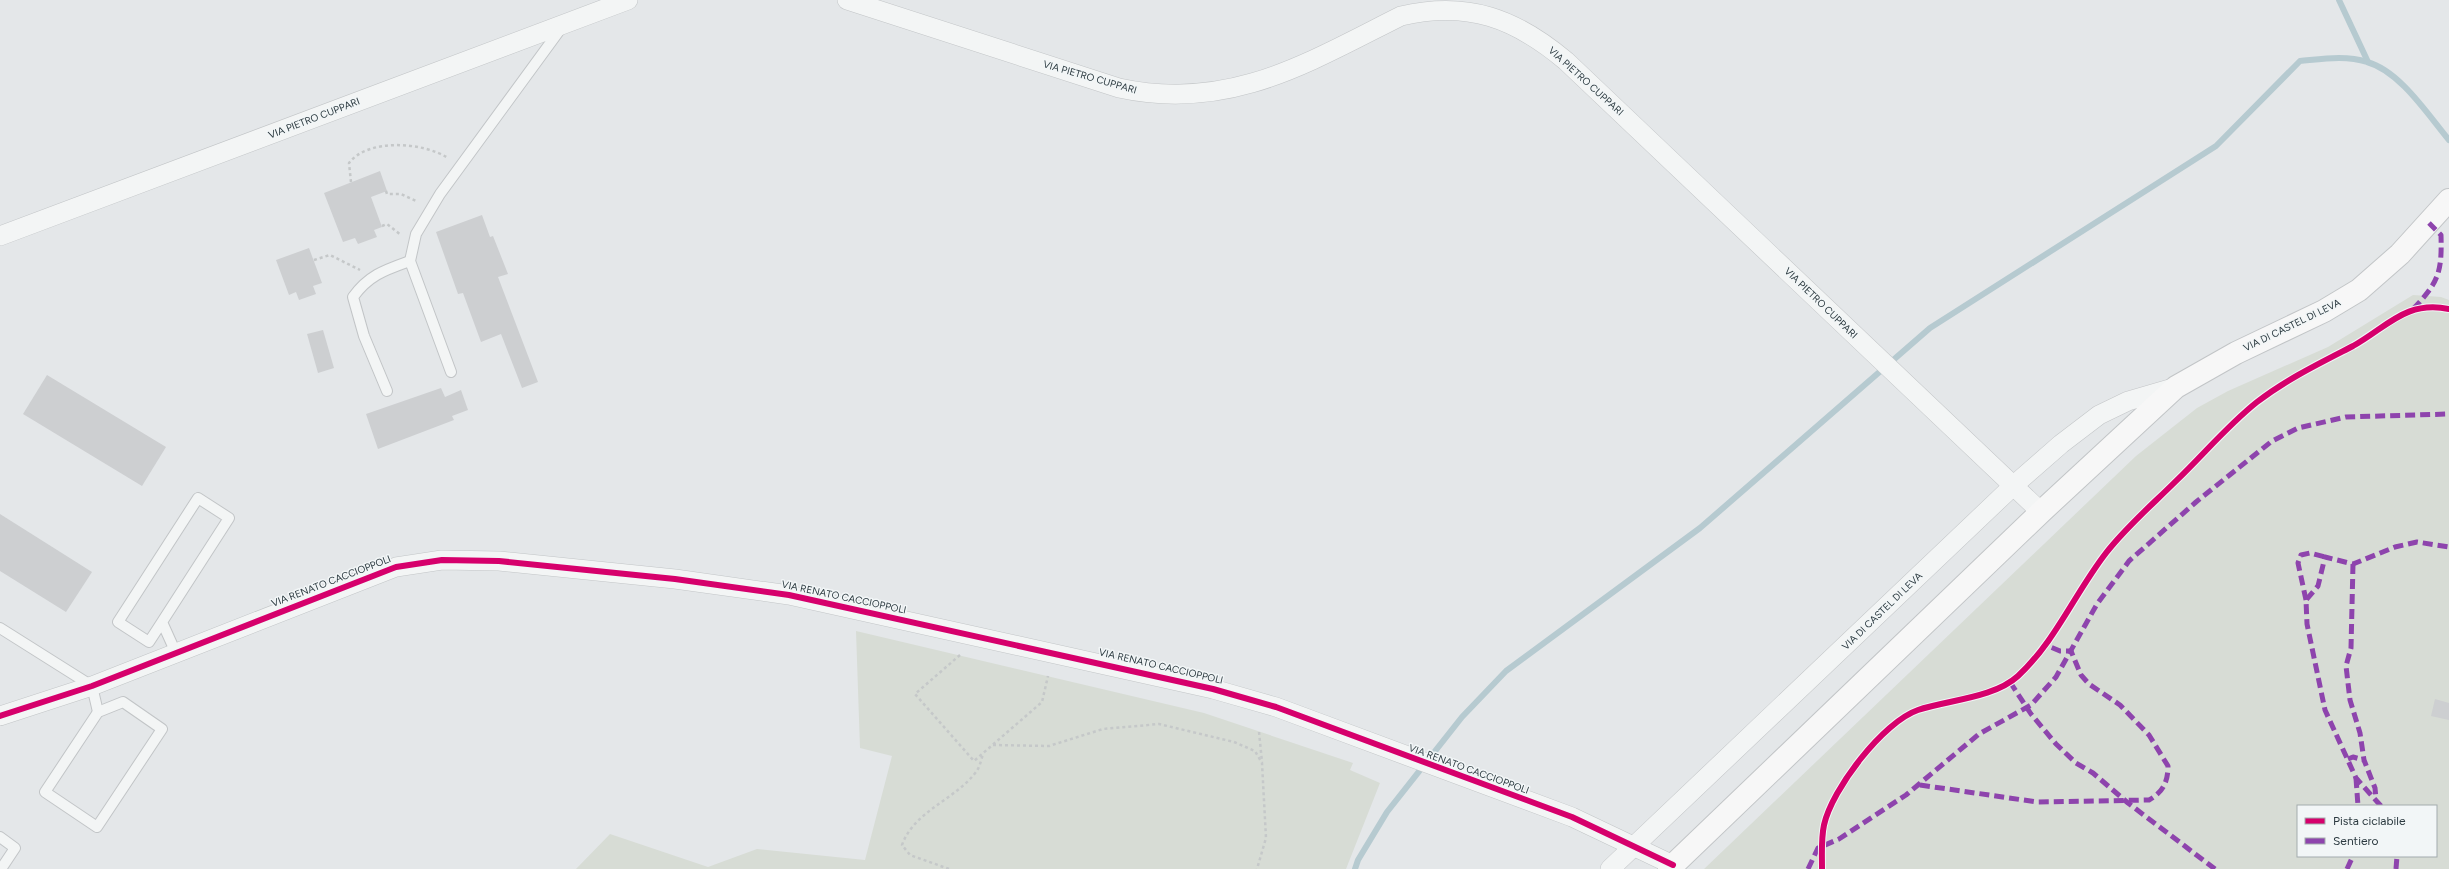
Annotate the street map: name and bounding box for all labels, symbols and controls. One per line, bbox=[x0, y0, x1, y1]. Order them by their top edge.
street label: VIA PIETRO CUPPARI bbox=[1546, 44, 1626, 118]
street label: VIA PIETRO CUPPARI bbox=[1042, 57, 1138, 97]
street label: VIA PIETRO CUPPARI bbox=[266, 95, 362, 141]
street label: VIA PIETRO CUPPARI bbox=[1782, 265, 1860, 341]
street label: VIA DI CASTEL DI LEVA bbox=[2241, 296, 2343, 354]
street label: VIA RENATO CACCIOPPOLI bbox=[269, 552, 393, 610]
street label: VIA DI CASTEL DI LEVA bbox=[1839, 569, 1925, 653]
street label: VIA RENATO CACCIOPPOLI bbox=[780, 577, 908, 617]
street label: VIA RENATO CACCIOPPOLI bbox=[1098, 645, 1224, 687]
street label: VIA RENATO CACCIOPPOLI bbox=[1407, 741, 1531, 797]
legend bbox=[2297, 805, 2437, 857]
text: Pista ciclabile bbox=[2333, 814, 2406, 828]
text: Sentiero bbox=[2333, 834, 2379, 848]

